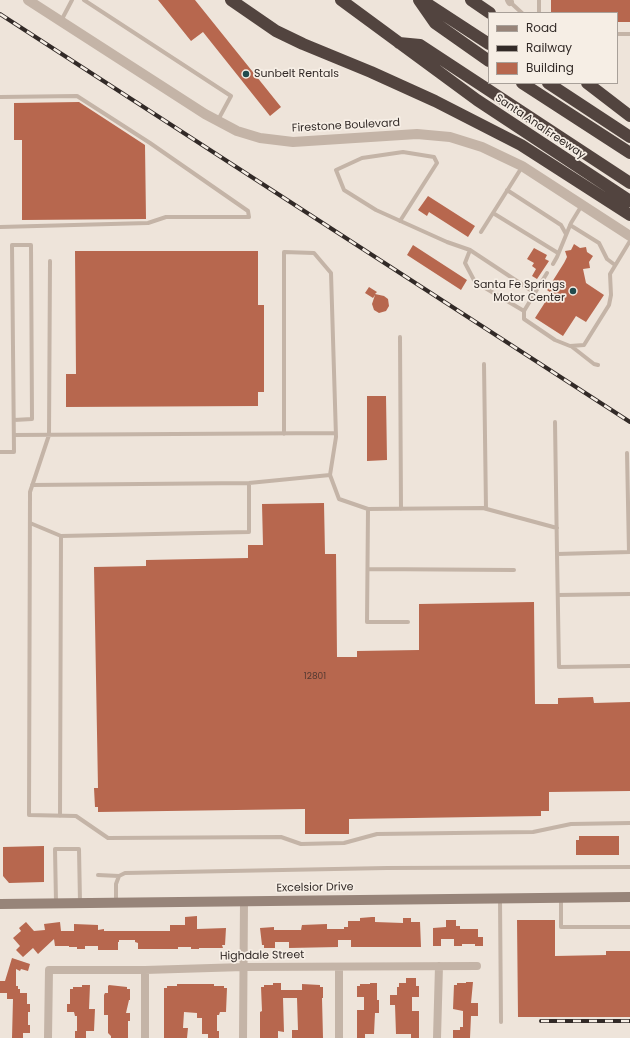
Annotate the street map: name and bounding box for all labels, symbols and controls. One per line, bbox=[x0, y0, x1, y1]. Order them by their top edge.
legend bbox=[488, 12, 618, 84]
text: Road bbox=[526, 19, 557, 36]
text: Railway bbox=[526, 39, 572, 56]
text: Building bbox=[526, 59, 574, 76]
place label: Sunbelt Rentals bbox=[254, 67, 339, 81]
marker: Sunbelt Rentals bbox=[241, 69, 251, 79]
street label: Santa Ana Freeway bbox=[492, 92, 588, 162]
street label: Firestone Boulevard bbox=[292, 117, 400, 135]
place label: Santa Fe Springs Motor Center bbox=[473, 278, 565, 304]
marker: Santa Fe Springs Motor Center bbox=[568, 286, 578, 296]
house number: 12801 bbox=[304, 672, 326, 682]
street label: Excelsior Drive bbox=[276, 881, 354, 895]
street label: Highdale Street bbox=[220, 949, 304, 963]

